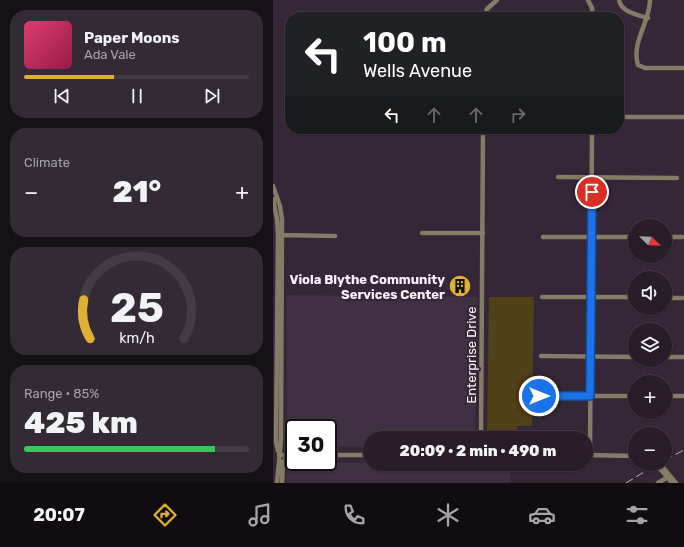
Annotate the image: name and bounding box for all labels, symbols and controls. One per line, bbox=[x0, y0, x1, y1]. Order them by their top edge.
text: 100 m bbox=[363, 26, 447, 59]
icon: left bbox=[297, 28, 349, 80]
text: Paper Moons bbox=[84, 29, 180, 47]
text: Ada Vale bbox=[84, 47, 136, 62]
text: Wells Avenue bbox=[363, 60, 472, 82]
icon: previous bbox=[51, 85, 73, 107]
icon: pause bbox=[126, 85, 148, 107]
icon: next bbox=[201, 85, 223, 107]
icon: left bbox=[381, 104, 403, 126]
icon: ahead bbox=[423, 104, 445, 126]
icon: ahead bbox=[465, 104, 487, 126]
icon: right bbox=[507, 104, 529, 126]
text: Climate bbox=[24, 155, 70, 170]
text: 21° bbox=[112, 174, 161, 210]
pin bbox=[575, 175, 609, 209]
text: − bbox=[24, 179, 38, 206]
text: + bbox=[235, 179, 249, 206]
icon: arrive bbox=[581, 181, 603, 203]
north arrow bbox=[628, 219, 672, 263]
map controls bbox=[628, 219, 672, 471]
button: sound bbox=[628, 271, 672, 315]
place label: Viola Blythe Community Services Center bbox=[290, 272, 445, 302]
building icon: Viola Blythe Community Services Center bbox=[447, 273, 473, 299]
text: 25 bbox=[110, 282, 163, 331]
street label: Enterprise Drive bbox=[464, 306, 479, 404]
button: layers bbox=[628, 323, 672, 367]
text: km/h bbox=[119, 329, 154, 346]
position arrow bbox=[518, 375, 560, 417]
button: + bbox=[628, 375, 672, 419]
text: Range · 85% bbox=[24, 386, 99, 401]
text: 425 km bbox=[24, 405, 138, 441]
speed limit sign: 30 bbox=[285, 419, 337, 471]
button: − bbox=[628, 427, 672, 471]
text: 20:09 · 2 min · 490 m bbox=[400, 442, 556, 460]
icon: directions bbox=[151, 501, 179, 529]
icon: music bbox=[246, 501, 274, 529]
icon: phone bbox=[340, 501, 368, 529]
icon: climate bbox=[434, 501, 462, 529]
icon: car bbox=[528, 501, 556, 529]
icon: filters bbox=[623, 501, 651, 529]
text: 20:07 bbox=[33, 504, 85, 526]

